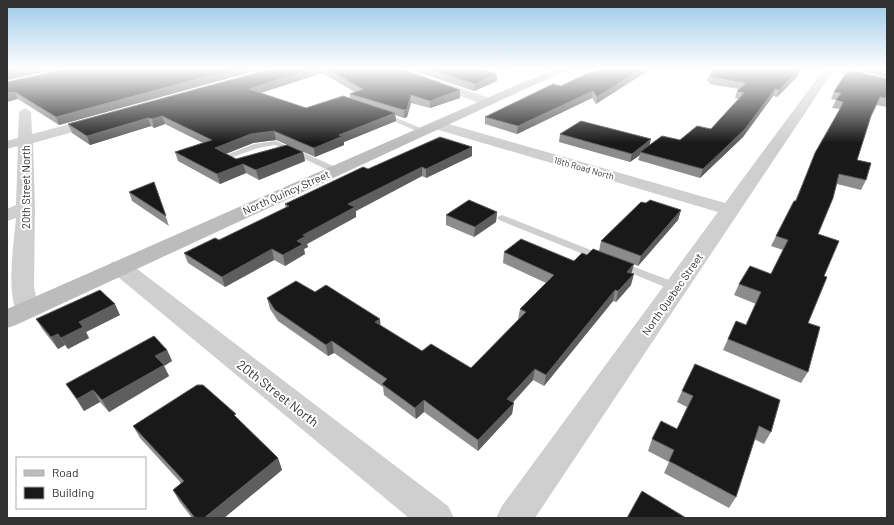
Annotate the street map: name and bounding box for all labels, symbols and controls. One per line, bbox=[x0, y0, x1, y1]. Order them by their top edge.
street label: 20th Street North bbox=[19, 145, 32, 229]
street label: 18th Road North bbox=[553, 154, 615, 182]
street label: North Quincy Street bbox=[241, 167, 331, 217]
street label: North Quebec Street bbox=[639, 250, 705, 338]
street label: 20th Street North bbox=[234, 356, 322, 430]
legend bbox=[16, 457, 146, 509]
text: Road bbox=[52, 465, 79, 479]
text: Building bbox=[52, 485, 94, 499]

